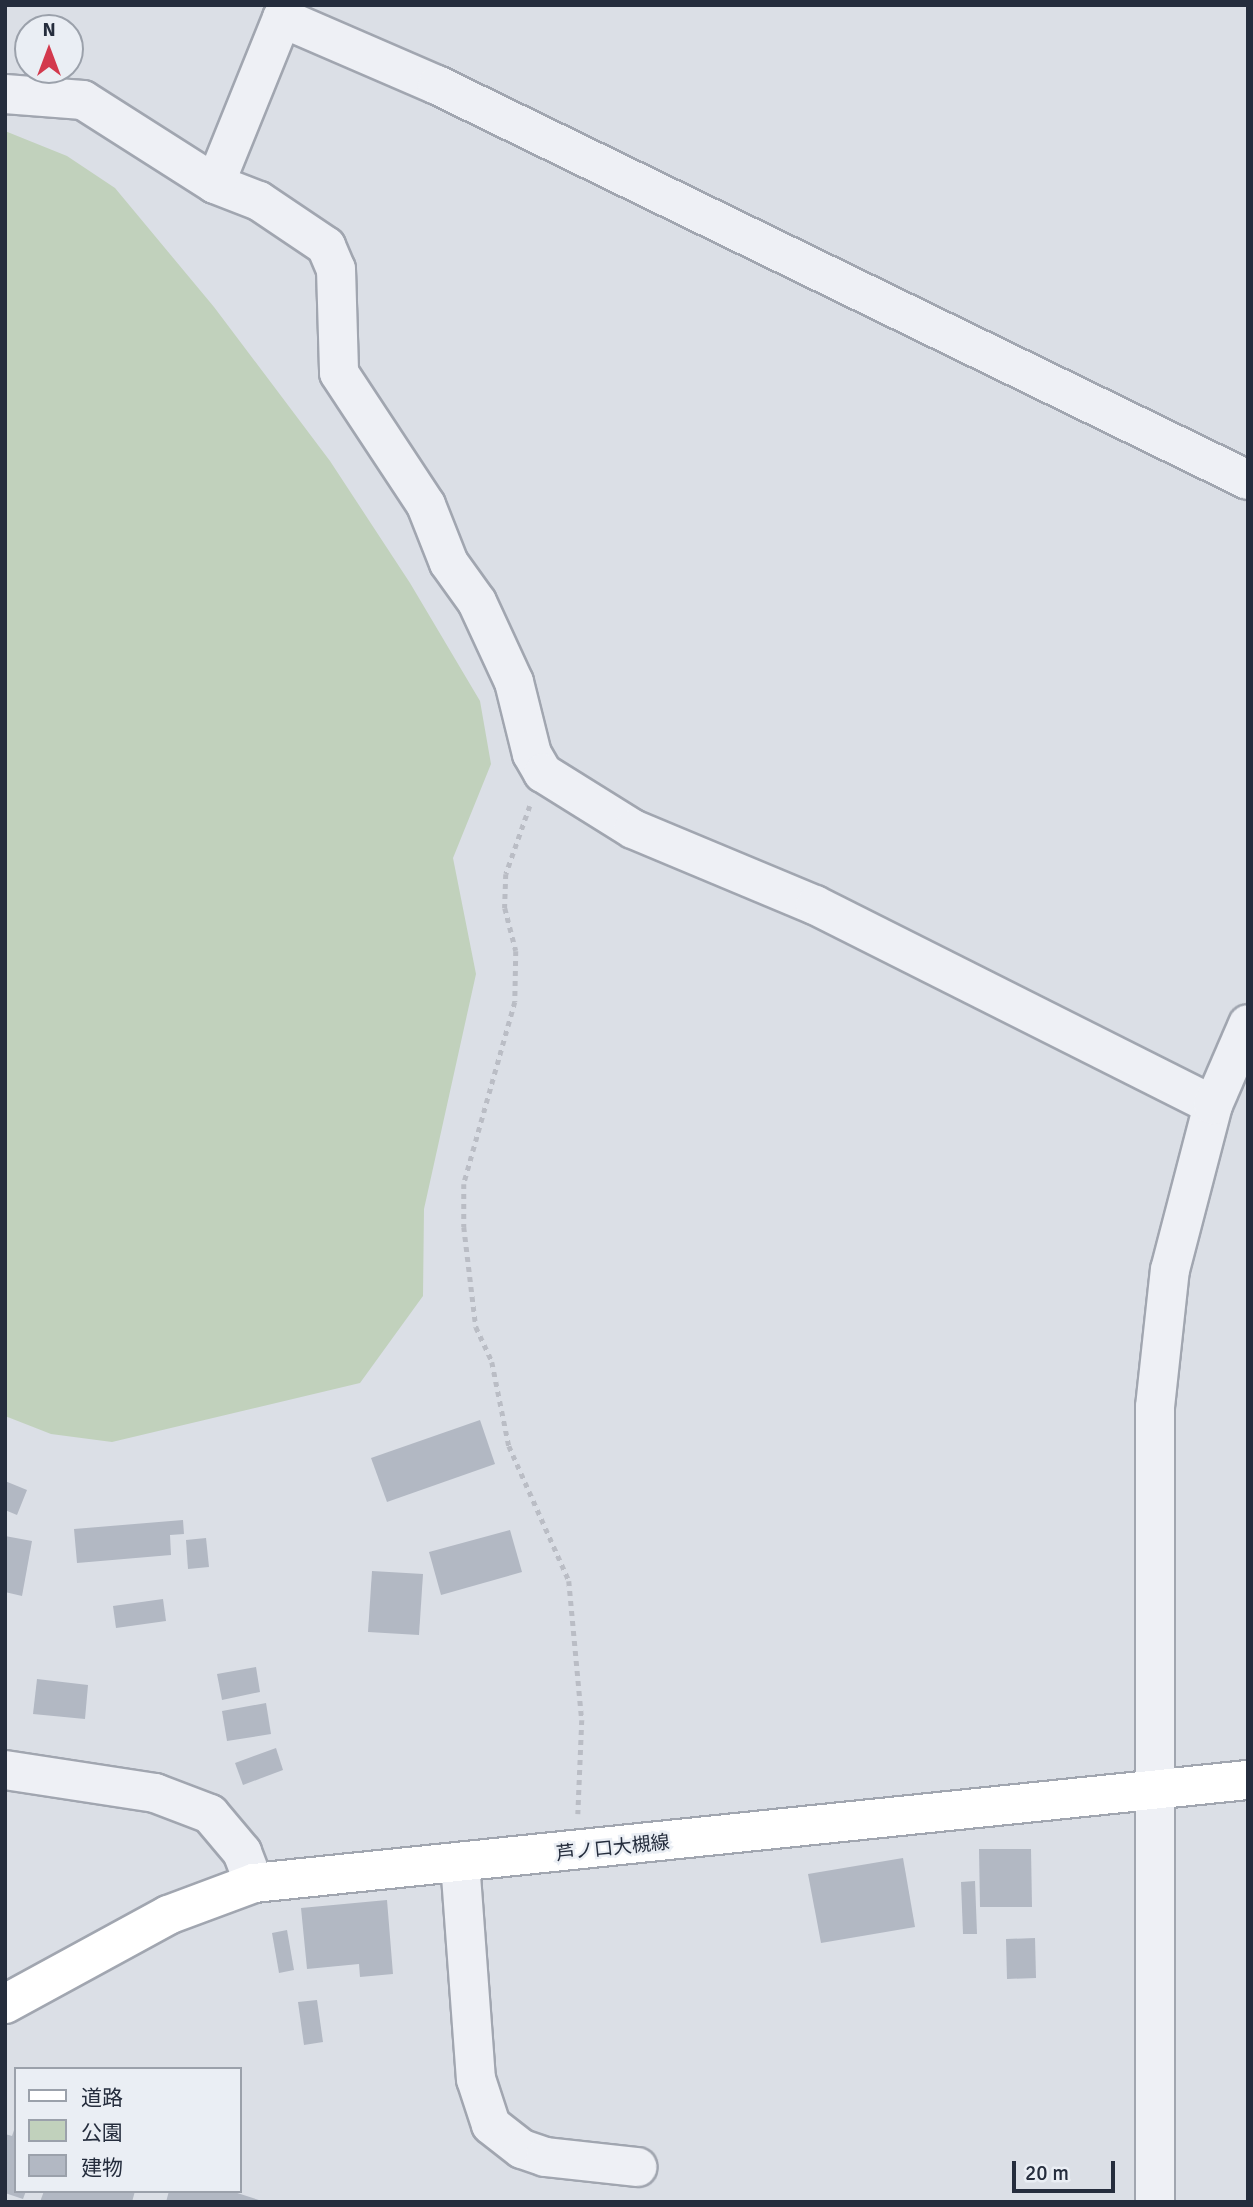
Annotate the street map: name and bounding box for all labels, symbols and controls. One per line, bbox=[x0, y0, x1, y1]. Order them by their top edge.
north arrow bbox=[14, 14, 84, 84]
text: N bbox=[42, 18, 56, 42]
street label: 芦ノ口大槻線 bbox=[555, 1832, 671, 1866]
legend bbox=[14, 2067, 242, 2193]
text: 道路 bbox=[81, 2085, 123, 2111]
text: 公園 bbox=[81, 2120, 123, 2146]
scale bar bbox=[1015, 2148, 1118, 2192]
text: 建物 bbox=[81, 2155, 123, 2181]
text: 20 m bbox=[1025, 2160, 1069, 2186]

